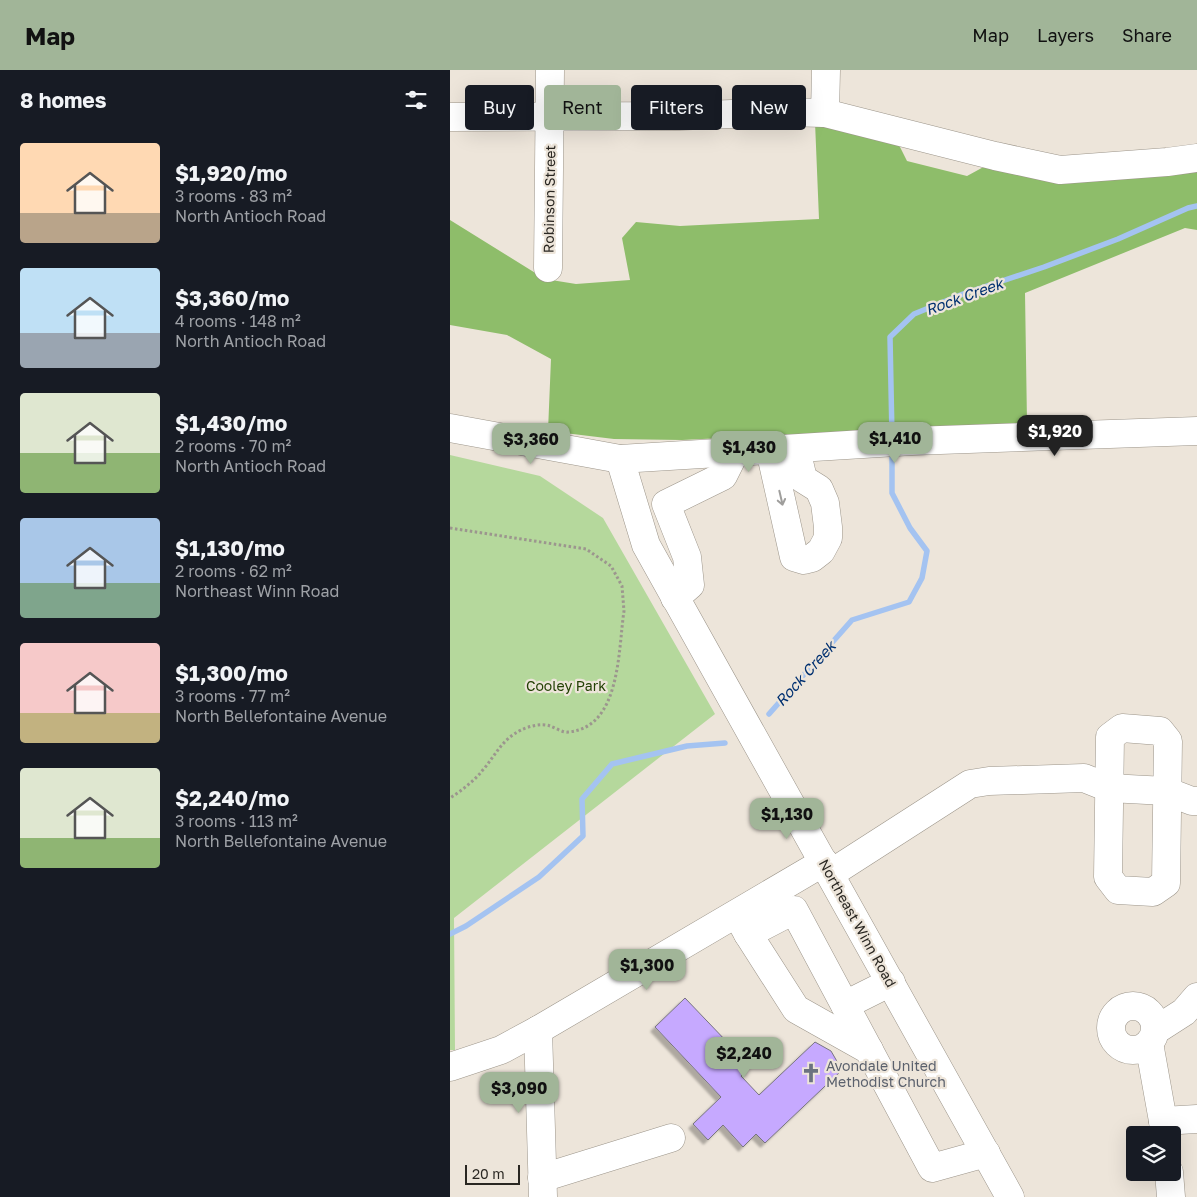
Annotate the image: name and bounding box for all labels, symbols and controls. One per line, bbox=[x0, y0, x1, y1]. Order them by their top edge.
text: Map bbox=[25, 21, 75, 50]
text: Map bbox=[972, 24, 1009, 46]
text: Layers bbox=[1037, 24, 1094, 46]
text: Share bbox=[1122, 24, 1172, 46]
chip: Buy bbox=[465, 85, 534, 130]
chip: Rent bbox=[544, 85, 621, 130]
chip: Filters bbox=[631, 85, 722, 130]
chip: New bbox=[732, 85, 806, 130]
icon: filters bbox=[402, 86, 430, 114]
text: 8 homes bbox=[20, 87, 107, 113]
street label: Robinson Street bbox=[540, 145, 558, 253]
text: $1,920/mo bbox=[175, 160, 287, 186]
icon: home bbox=[60, 163, 120, 223]
text: 3 rooms · 83 m² bbox=[175, 186, 292, 206]
text: North Antioch Road bbox=[175, 206, 326, 226]
water label: Rock Creek bbox=[923, 273, 1007, 318]
text: $3,360/mo bbox=[175, 285, 289, 311]
icon: home bbox=[60, 288, 120, 348]
text: 4 rooms · 148 m² bbox=[175, 311, 301, 331]
text: North Antioch Road bbox=[175, 331, 326, 351]
text: $1,430/mo bbox=[175, 410, 287, 436]
icon: home bbox=[60, 413, 120, 473]
pin: $1,920 bbox=[1014, 414, 1096, 457]
text: $1,920 bbox=[1028, 421, 1082, 441]
pin: $3,360 bbox=[490, 422, 572, 465]
pin: $1,410 bbox=[854, 422, 936, 464]
text: $1,410 bbox=[869, 428, 921, 448]
text: $3,360 bbox=[503, 429, 559, 449]
pin: $1,430 bbox=[708, 430, 790, 473]
text: 2 rooms · 70 m² bbox=[175, 436, 291, 456]
text: $1,430 bbox=[722, 437, 776, 457]
text: North Antioch Road bbox=[175, 456, 326, 476]
one-way arrow bbox=[777, 489, 786, 505]
text: $1,130/mo bbox=[175, 535, 285, 561]
icon: home bbox=[60, 538, 120, 598]
text: 2 rooms · 62 m² bbox=[175, 561, 292, 581]
text: Northeast Winn Road bbox=[175, 581, 339, 601]
water label: Rock Creek bbox=[771, 636, 840, 709]
text: $1,300/mo bbox=[175, 660, 288, 686]
icon: home bbox=[60, 663, 120, 723]
park label: Cooley Park bbox=[526, 677, 606, 694]
text: 3 rooms · 77 m² bbox=[175, 686, 290, 706]
text: North Bellefontaine Avenue bbox=[175, 706, 387, 726]
text: $2,240/mo bbox=[175, 785, 289, 811]
icon: home bbox=[60, 788, 120, 848]
pin: $1,130 bbox=[746, 798, 828, 840]
text: $1,130 bbox=[761, 804, 813, 824]
text: 3 rooms · 113 m² bbox=[175, 811, 298, 831]
text: North Bellefontaine Avenue bbox=[175, 831, 387, 851]
street label: Northeast Winn Road bbox=[816, 856, 900, 990]
pin: $1,300 bbox=[606, 948, 688, 991]
text: $1,300 bbox=[620, 955, 674, 975]
pin: $2,240 bbox=[703, 1036, 785, 1079]
text: $2,240 bbox=[716, 1043, 772, 1063]
place label: Avondale United Methodist Church bbox=[826, 1057, 946, 1090]
church icon: Avondale United Methodist Church bbox=[800, 1062, 822, 1084]
pin: $3,090 bbox=[478, 1072, 560, 1114]
text: $3,090 bbox=[491, 1078, 547, 1098]
map controls bbox=[1126, 1126, 1181, 1181]
button: layers bbox=[1126, 1126, 1181, 1181]
scale bar bbox=[465, 1162, 520, 1185]
text: 20 m bbox=[472, 1165, 505, 1182]

